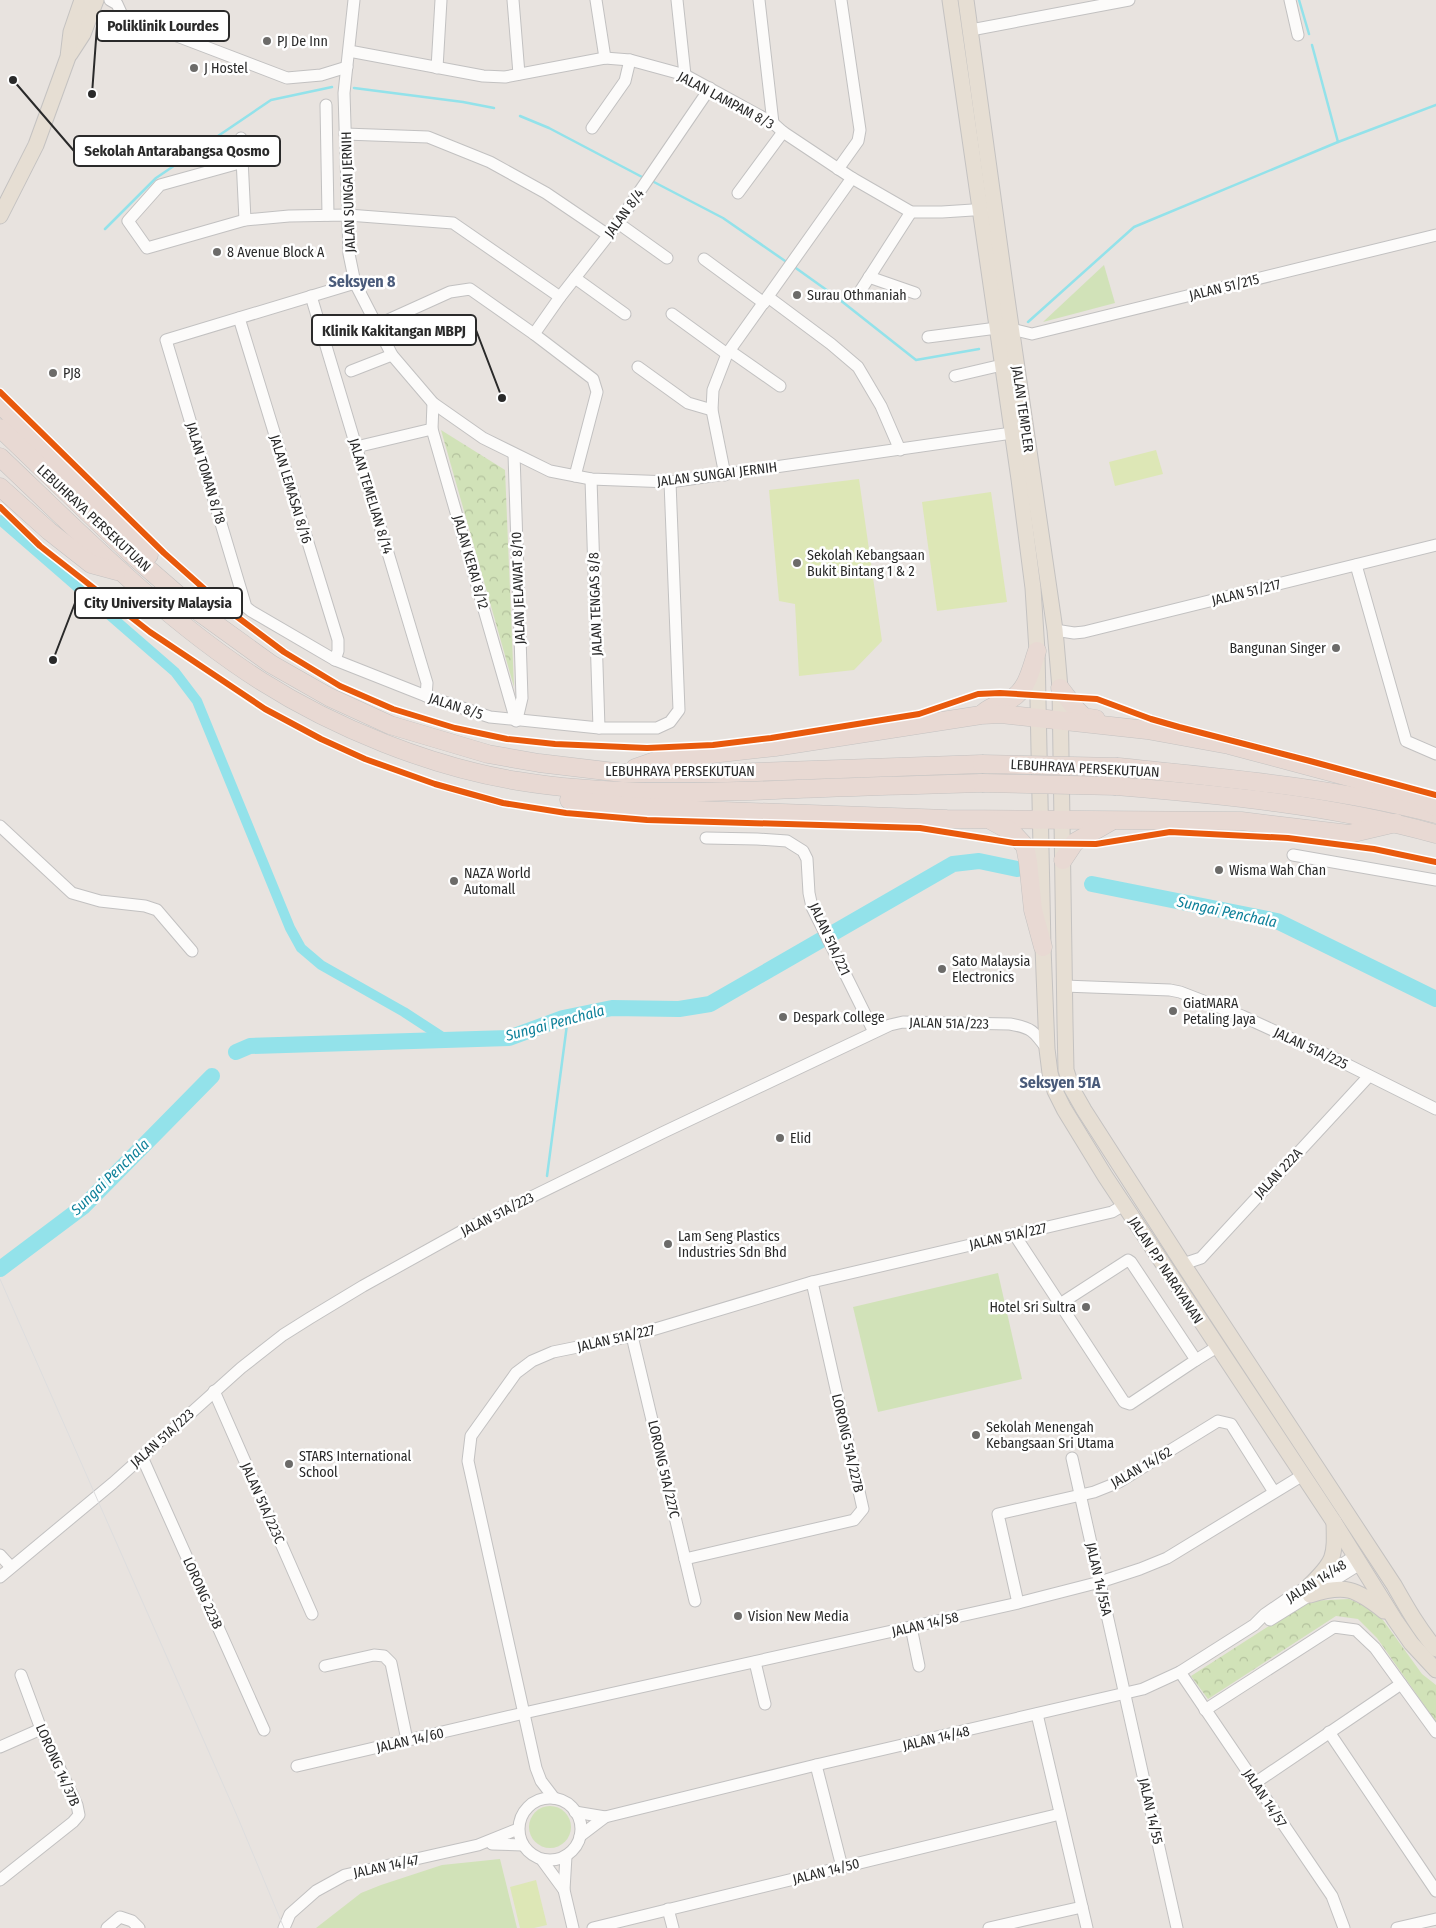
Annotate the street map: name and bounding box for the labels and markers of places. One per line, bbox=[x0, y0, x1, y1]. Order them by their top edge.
callout: Poliklinik Lourdes bbox=[97, 11, 229, 41]
place label: PJ De Inn bbox=[277, 33, 328, 50]
marker: PJ De Inn bbox=[261, 35, 273, 47]
place label: J Hostel bbox=[204, 60, 248, 77]
marker: J Hostel bbox=[188, 62, 200, 74]
callout: Sekolah Antarabangsa Qosmo bbox=[74, 136, 280, 166]
place label: 8 Avenue Block A bbox=[227, 244, 325, 261]
marker: 8 Avenue Block A bbox=[211, 246, 223, 258]
place label: Surau Othmaniah bbox=[807, 287, 907, 304]
marker: Surau Othmaniah bbox=[791, 289, 803, 301]
callout: Klinik Kakitangan MBPJ bbox=[312, 315, 476, 345]
place label: PJ8 bbox=[63, 365, 81, 382]
marker: PJ8 bbox=[47, 367, 59, 379]
place label: Sekolah Kebangsaan Bukit Bintang 1 & 2 bbox=[807, 547, 925, 580]
marker: Sekolah Kebangsaan Bukit Bintang 1 & 2 bbox=[791, 557, 803, 569]
callout: City University Malaysia bbox=[75, 588, 242, 618]
place label: Bangunan Singer bbox=[1229, 640, 1326, 657]
marker: Bangunan Singer bbox=[1330, 642, 1342, 654]
place label: Wisma Wah Chan bbox=[1229, 862, 1326, 879]
marker: Wisma Wah Chan bbox=[1213, 864, 1225, 876]
place label: NAZA World Automall bbox=[464, 865, 531, 898]
marker: NAZA World Automall bbox=[448, 875, 460, 887]
place label: Sato Malaysia Electronics bbox=[952, 953, 1030, 986]
marker: Sato Malaysia Electronics bbox=[936, 963, 948, 975]
place label: GiatMARA Petaling Jaya bbox=[1183, 995, 1256, 1028]
marker: GiatMARA Petaling Jaya bbox=[1167, 1005, 1179, 1017]
place label: Despark College bbox=[793, 1009, 885, 1026]
marker: Despark College bbox=[777, 1011, 789, 1023]
place label: Elid bbox=[790, 1130, 811, 1147]
marker: Elid bbox=[774, 1132, 786, 1144]
place label: Lam Seng Plastics Industries Sdn Bhd bbox=[678, 1228, 787, 1261]
marker: Lam Seng Plastics Industries Sdn Bhd bbox=[662, 1238, 674, 1250]
place label: Hotel Sri Sultra bbox=[989, 1299, 1076, 1316]
marker: Hotel Sri Sultra bbox=[1080, 1301, 1092, 1313]
place label: Sekolah Menengah Kebangsaan Sri Utama bbox=[986, 1419, 1114, 1452]
marker: Sekolah Menengah Kebangsaan Sri Utama bbox=[970, 1429, 982, 1441]
place label: STARS International School bbox=[299, 1448, 412, 1481]
marker: STARS International School bbox=[283, 1458, 295, 1470]
place label: Vision New Media bbox=[748, 1608, 849, 1625]
marker: Vision New Media bbox=[732, 1610, 744, 1622]

